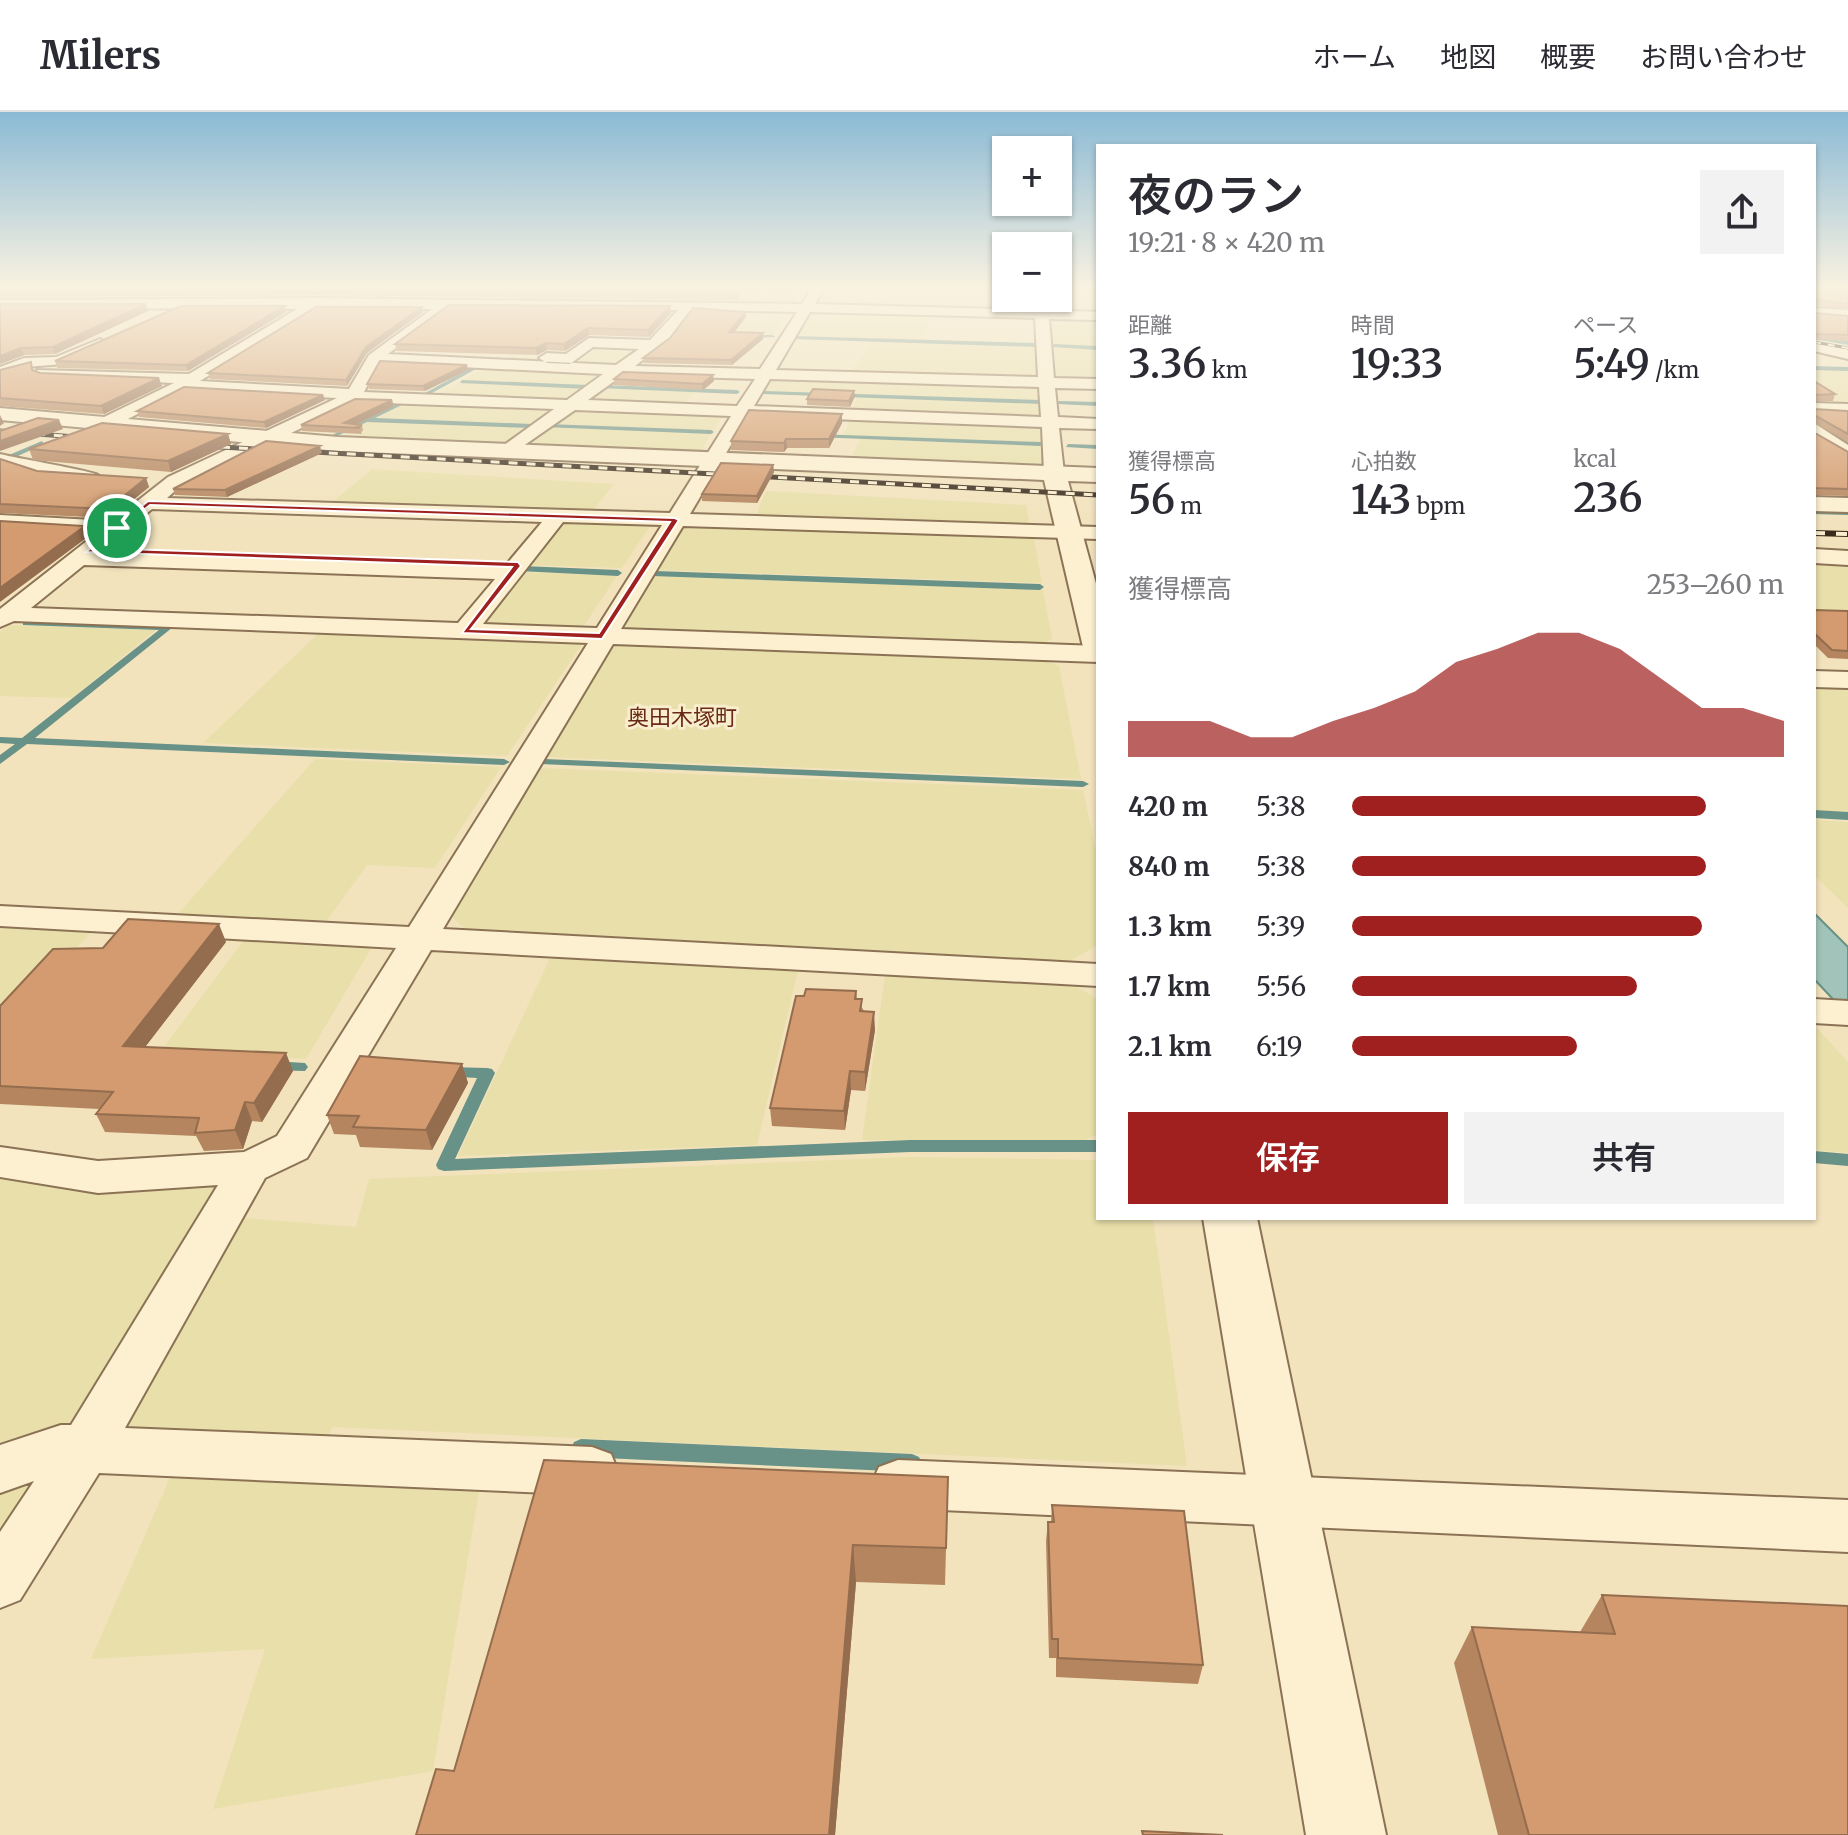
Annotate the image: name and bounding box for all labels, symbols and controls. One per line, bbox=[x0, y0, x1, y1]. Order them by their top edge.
text: Milers bbox=[40, 32, 161, 79]
text: ホーム bbox=[1313, 39, 1396, 75]
text: 地図 bbox=[1440, 39, 1496, 75]
text: 概要 bbox=[1540, 39, 1596, 75]
text: お問い合わせ bbox=[1640, 39, 1808, 75]
map controls bbox=[992, 136, 1072, 312]
button: + bbox=[992, 136, 1072, 216]
text: 夜のラン bbox=[1128, 168, 1304, 223]
button: share bbox=[1700, 170, 1784, 254]
text: 19:21 · 8 × 420 m bbox=[1128, 226, 1325, 259]
button: − bbox=[992, 232, 1072, 312]
text: 距離 bbox=[1128, 311, 1172, 339]
text: 時間 bbox=[1351, 311, 1395, 339]
text: ペース bbox=[1573, 311, 1638, 339]
text: 3.36 bbox=[1128, 339, 1206, 389]
text: 19:33 bbox=[1351, 339, 1444, 389]
text: 5:49 bbox=[1573, 339, 1650, 389]
text: km bbox=[1206, 356, 1248, 384]
text: /km bbox=[1650, 356, 1699, 384]
text: kcal bbox=[1573, 445, 1617, 473]
text: 獲得標高 bbox=[1128, 447, 1216, 475]
text: 心拍数 bbox=[1351, 447, 1417, 475]
text: 236 bbox=[1573, 473, 1642, 523]
text: 56 bbox=[1128, 475, 1175, 525]
text: 143 bbox=[1351, 475, 1412, 525]
text: m bbox=[1175, 492, 1202, 520]
text: bpm bbox=[1412, 492, 1465, 520]
pin bbox=[83, 494, 151, 562]
icon: arrive bbox=[95, 506, 139, 550]
text: 253–260 m bbox=[1647, 568, 1784, 601]
text: 獲得標高 bbox=[1128, 572, 1232, 605]
district label: 奥田木塚町 bbox=[627, 703, 737, 731]
text: 420 m bbox=[1128, 790, 1208, 823]
text: 5:38 bbox=[1256, 790, 1306, 823]
text: 840 m bbox=[1128, 850, 1210, 883]
text: 5:38 bbox=[1256, 850, 1306, 883]
text: 1.3 km bbox=[1128, 910, 1212, 943]
text: 5:39 bbox=[1256, 910, 1305, 943]
text: 1.7 km bbox=[1128, 970, 1210, 1003]
text: 5:56 bbox=[1256, 970, 1306, 1003]
text: 2.1 km bbox=[1128, 1030, 1212, 1063]
text: 6:19 bbox=[1256, 1030, 1302, 1063]
button: 保存 bbox=[1128, 1112, 1448, 1204]
button: 共有 bbox=[1464, 1112, 1784, 1204]

